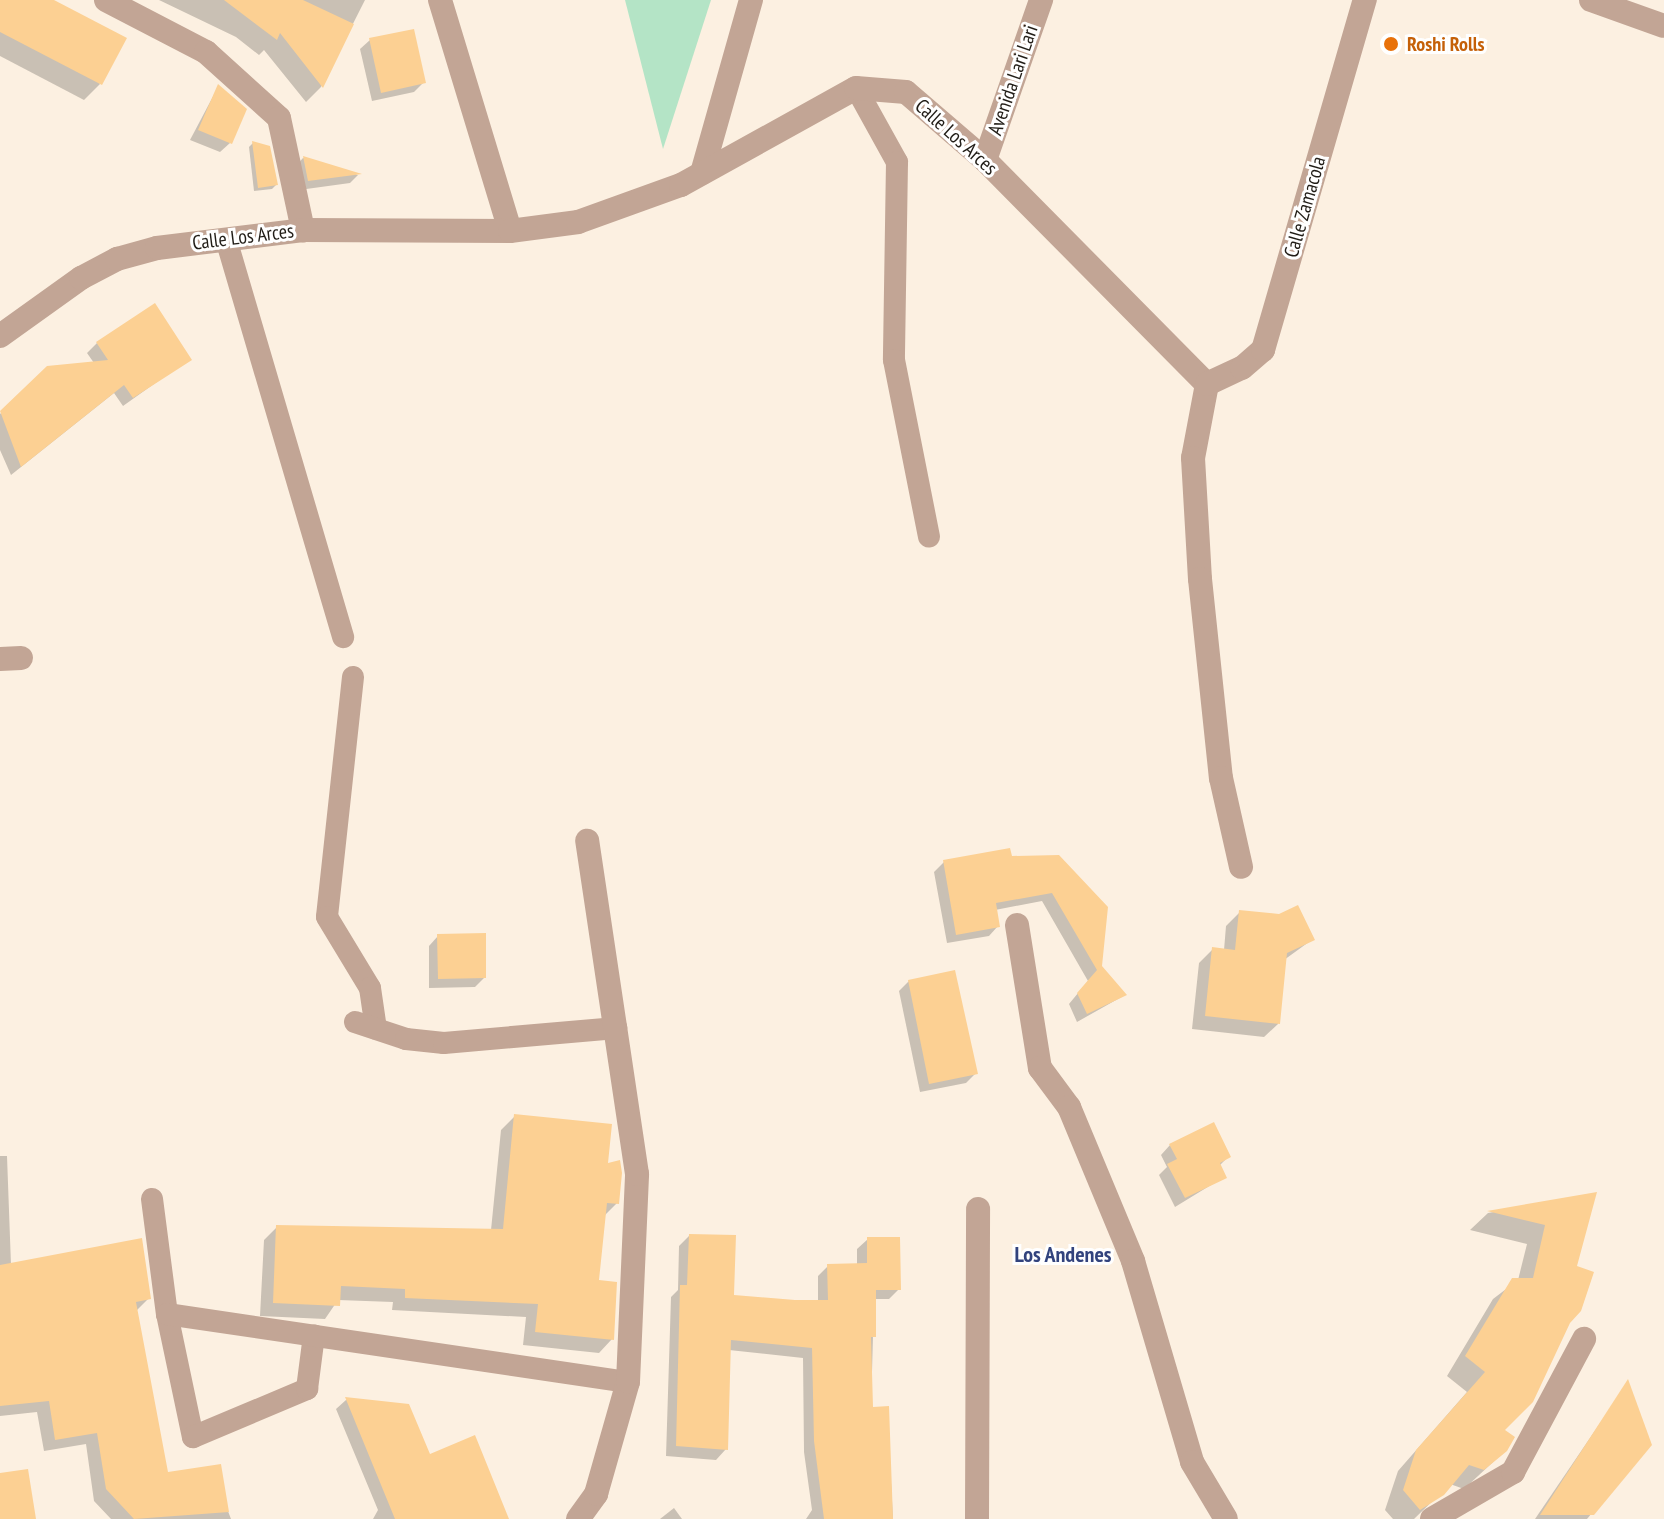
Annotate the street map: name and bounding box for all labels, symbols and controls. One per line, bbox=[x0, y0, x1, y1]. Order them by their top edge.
street label: Avenida Lari Lari bbox=[983, 22, 1043, 138]
place label: Roshi Rolls bbox=[1407, 32, 1485, 56]
marker: Roshi Rolls bbox=[1382, 35, 1400, 53]
street label: Calle Los Arces bbox=[910, 94, 1002, 180]
street label: Calle Zamacola bbox=[1279, 154, 1331, 260]
street label: Calle Los Arces bbox=[191, 219, 295, 255]
district label: Los Andenes bbox=[1014, 1242, 1112, 1268]

